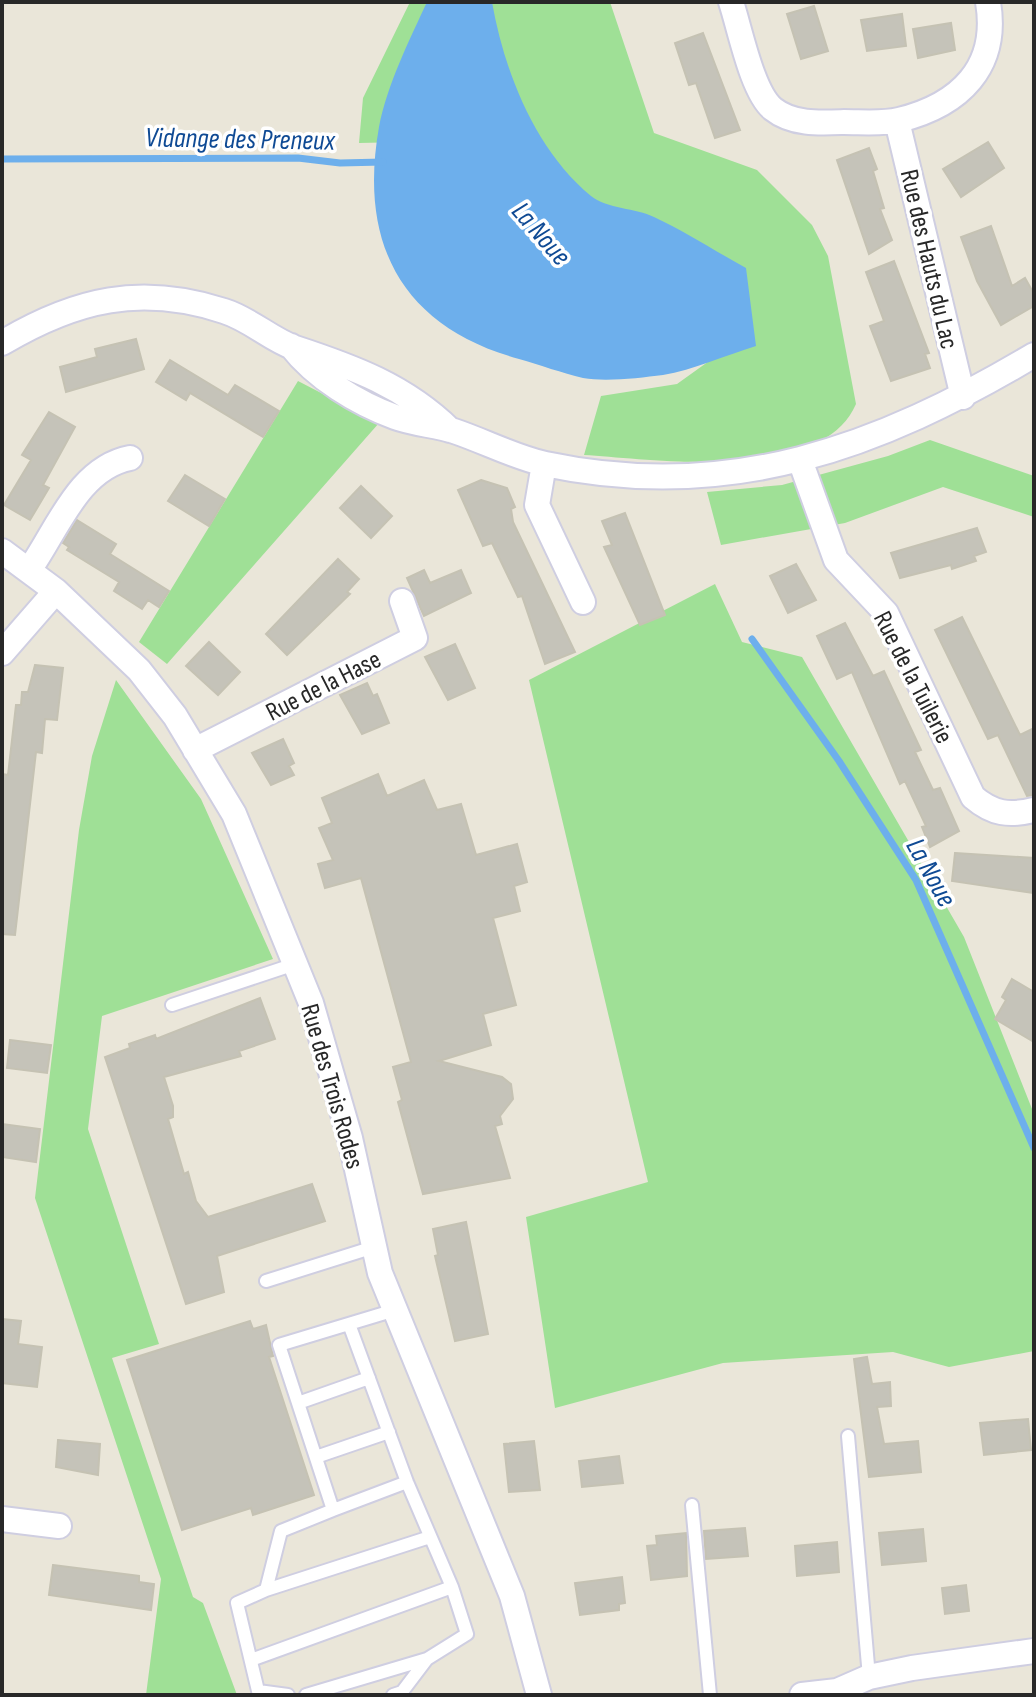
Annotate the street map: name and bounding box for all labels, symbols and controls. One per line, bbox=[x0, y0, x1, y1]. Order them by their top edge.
water label: Vidange des Preneux bbox=[145, 121, 337, 158]
street label: Rue des Hauts du Lac bbox=[893, 166, 964, 352]
water label: La Noue bbox=[504, 195, 577, 273]
street label: Rue de la Tuilerie bbox=[866, 606, 959, 749]
street label: Rue de la Hase bbox=[261, 644, 386, 728]
water label: La Noue bbox=[898, 833, 963, 913]
street label: Rue des Trois Rodes bbox=[293, 1000, 370, 1172]

